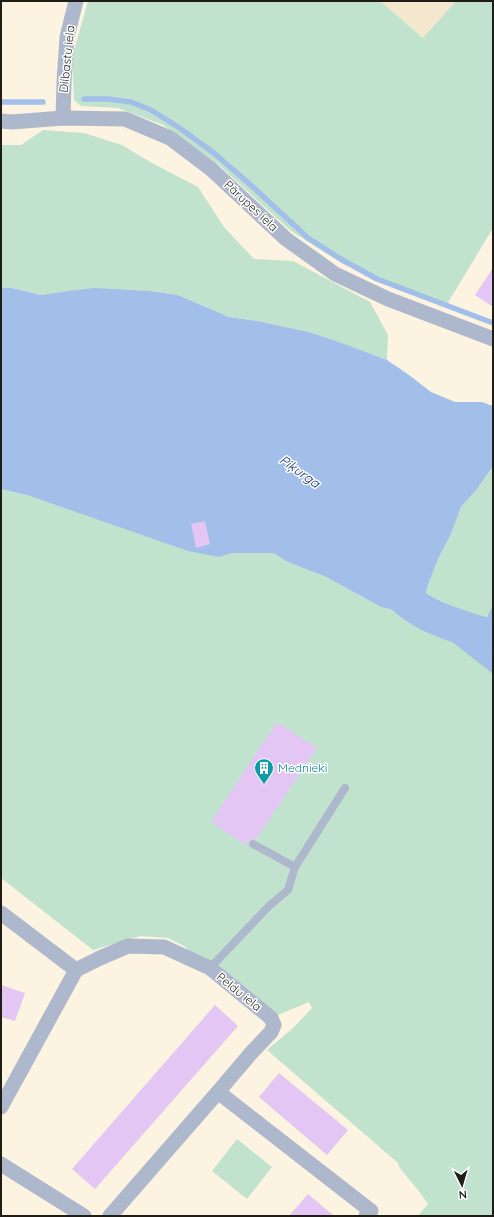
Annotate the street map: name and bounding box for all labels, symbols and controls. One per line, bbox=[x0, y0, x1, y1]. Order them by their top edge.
street label: Dilbastu iela bbox=[56, 25, 77, 93]
street label: Pārupes iela bbox=[221, 177, 281, 234]
water label: Piķurga bbox=[277, 451, 324, 492]
building icon: Mednieki bbox=[253, 757, 275, 785]
place label: Mednieki bbox=[278, 760, 327, 775]
street label: Peldu iela bbox=[214, 969, 265, 1014]
north arrow bbox=[442, 1165, 482, 1205]
text: N bbox=[458, 1188, 468, 1202]

